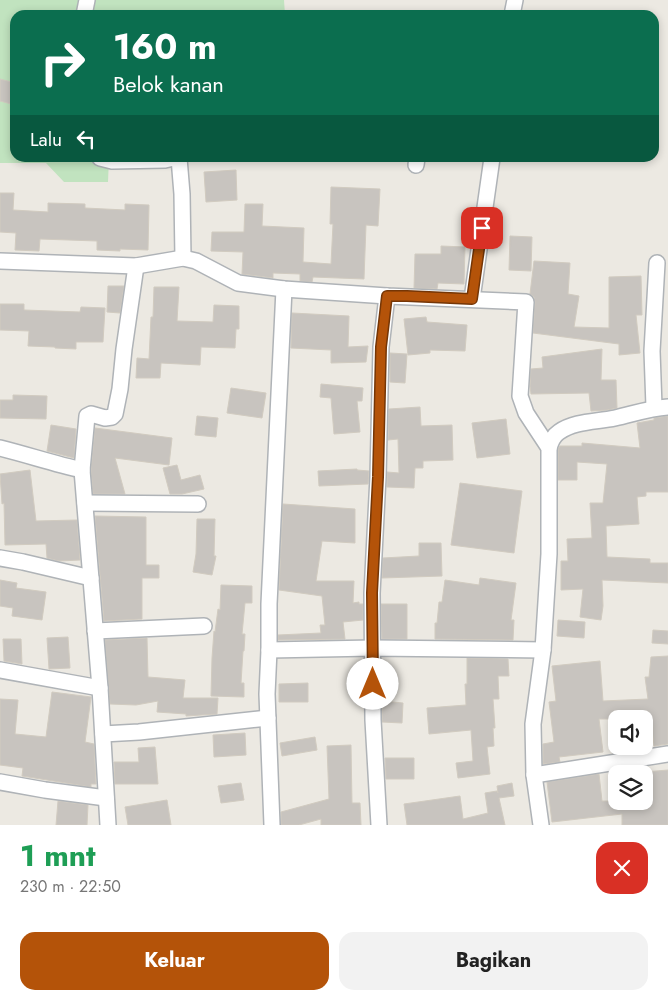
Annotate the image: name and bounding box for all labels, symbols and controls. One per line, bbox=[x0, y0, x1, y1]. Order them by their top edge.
text: 160 m bbox=[113, 22, 217, 72]
icon: right bbox=[30, 30, 95, 95]
text: Belok kanan bbox=[113, 68, 224, 100]
icon: left bbox=[72, 125, 100, 153]
text: Lalu bbox=[30, 126, 62, 153]
pin bbox=[461, 207, 503, 249]
icon: arrive bbox=[468, 214, 496, 242]
position arrow bbox=[346, 657, 398, 709]
map controls bbox=[608, 710, 653, 810]
button: sound bbox=[608, 710, 653, 755]
button: layers bbox=[608, 765, 653, 810]
text: 1 mnt bbox=[20, 834, 96, 877]
button: close bbox=[596, 842, 648, 894]
text: 230 m · 22:50 bbox=[20, 875, 121, 898]
button: Keluar bbox=[20, 932, 329, 990]
button: Bagikan bbox=[339, 932, 648, 990]

